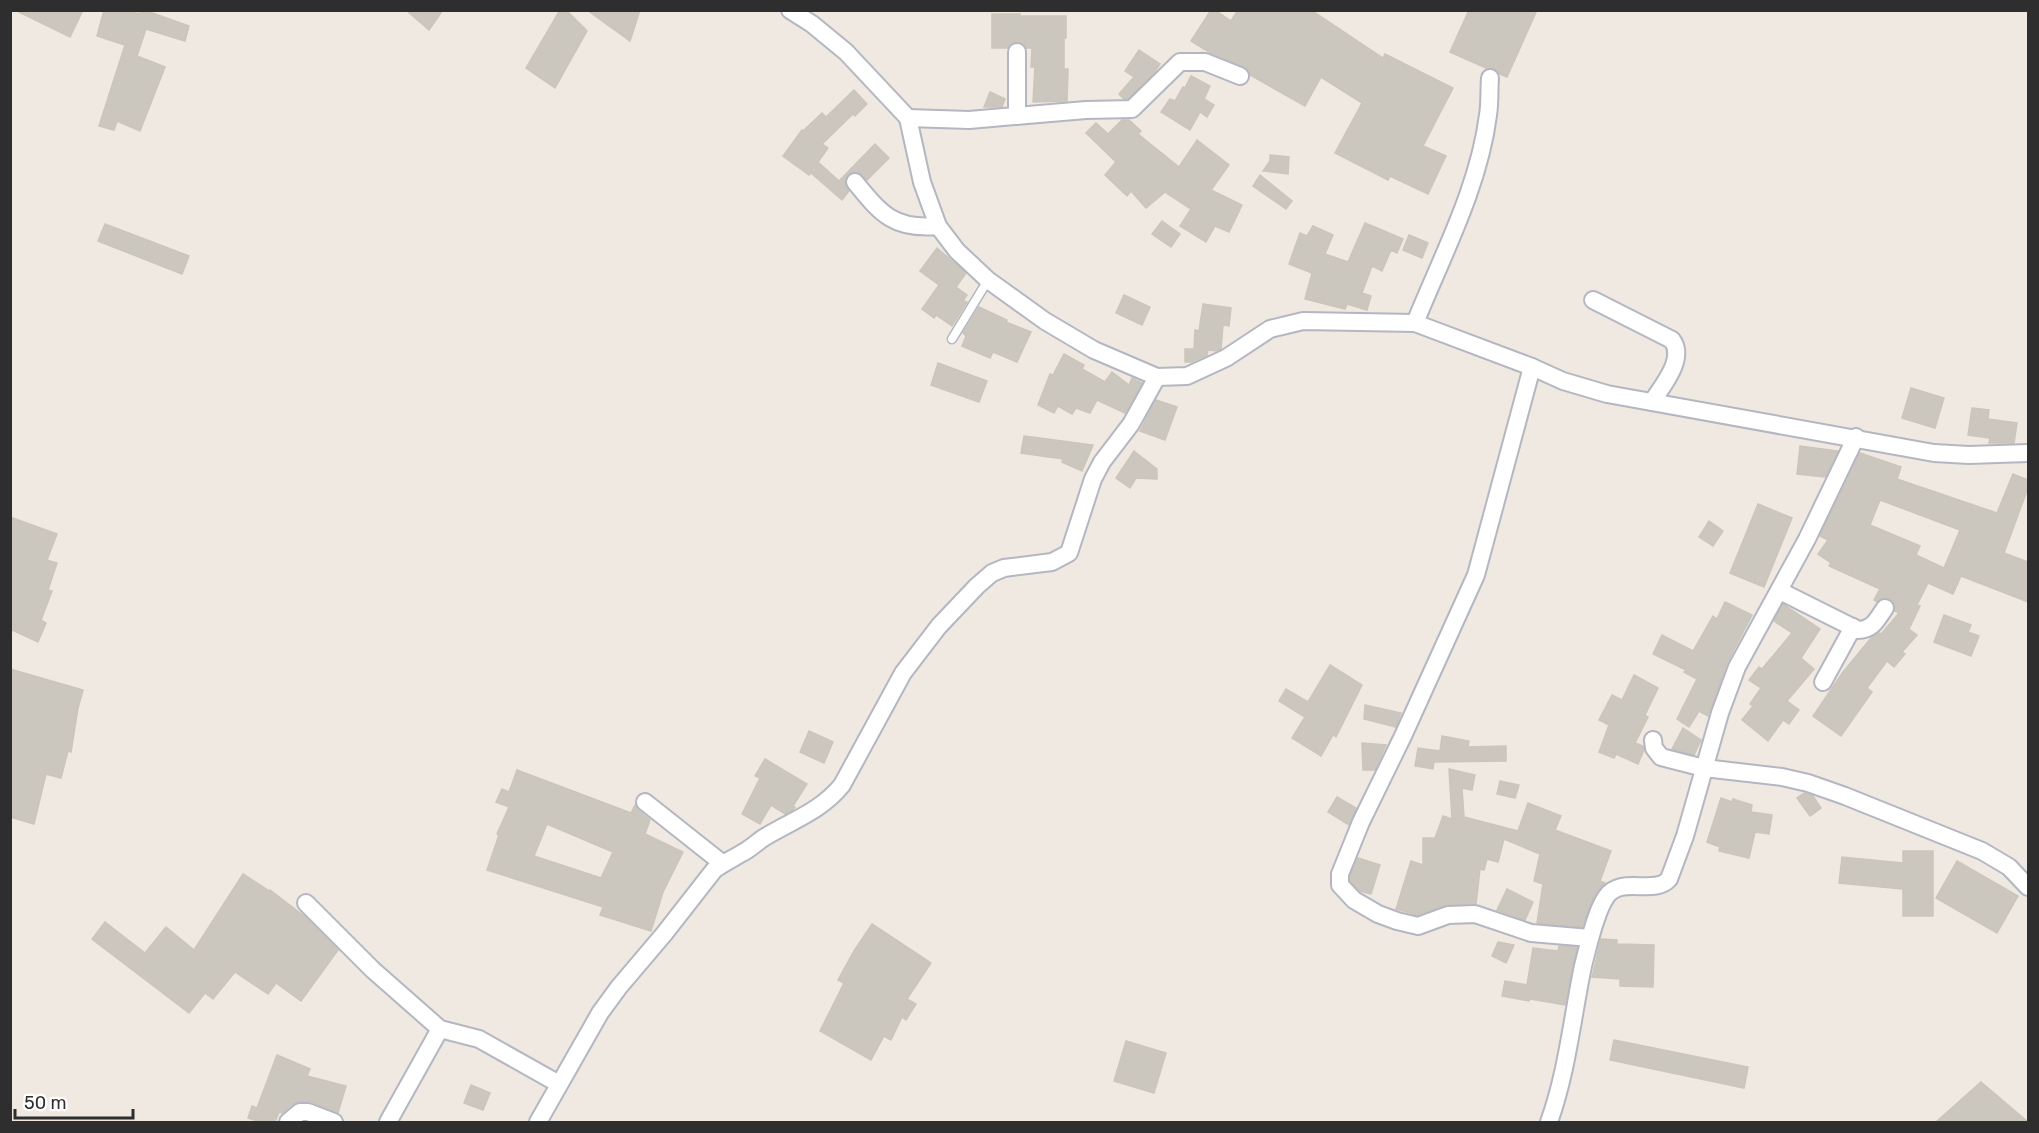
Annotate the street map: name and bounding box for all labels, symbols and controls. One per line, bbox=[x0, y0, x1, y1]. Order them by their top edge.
scale bar bbox=[15, 1082, 134, 1120]
text: 50 m bbox=[24, 1092, 67, 1114]

